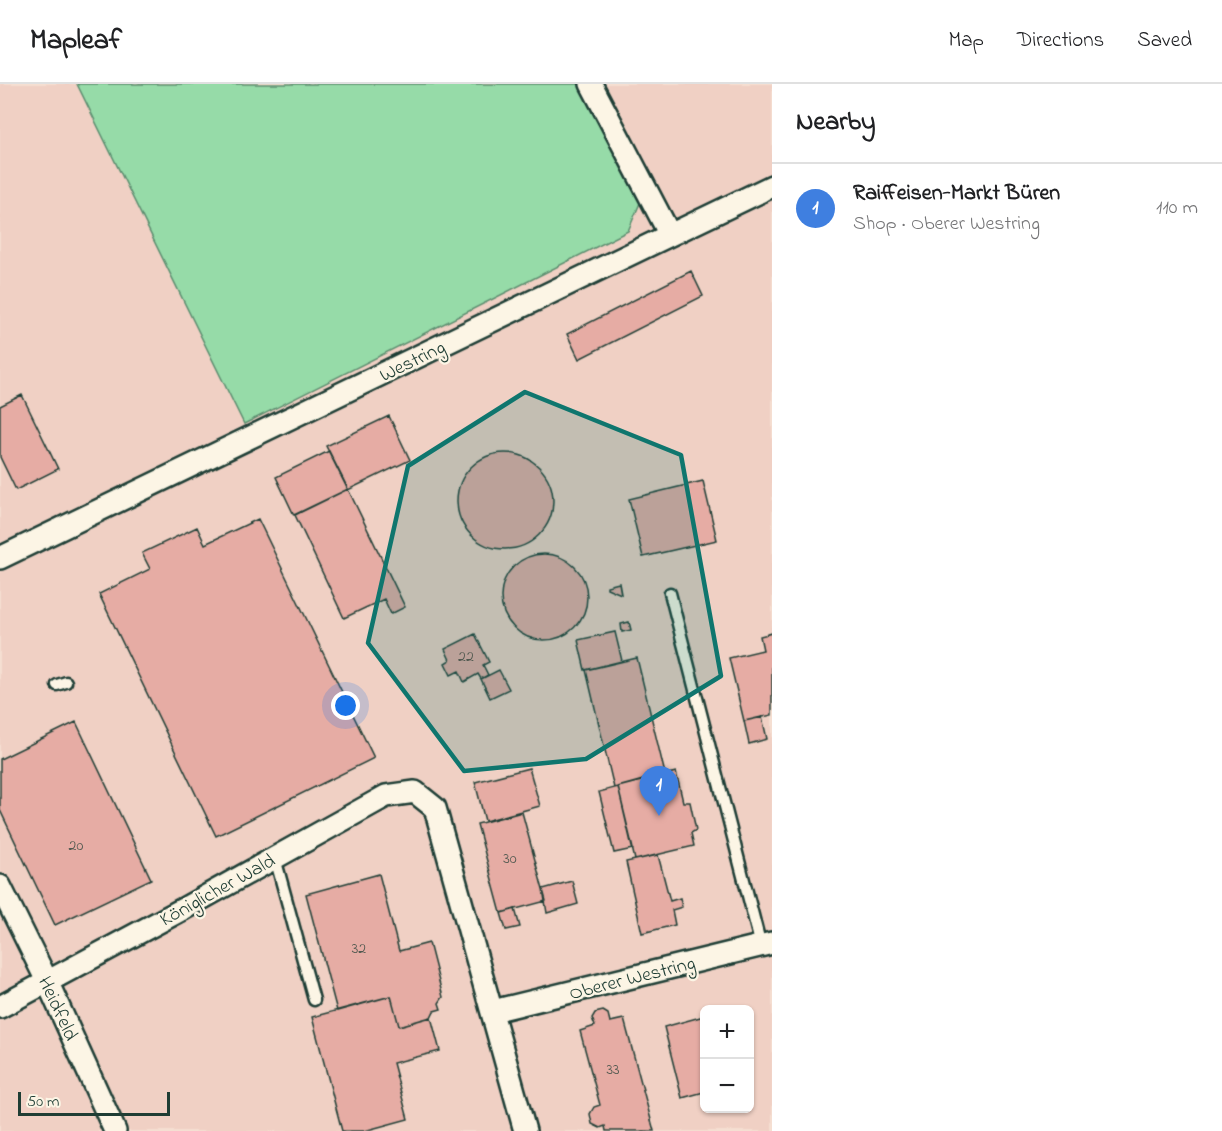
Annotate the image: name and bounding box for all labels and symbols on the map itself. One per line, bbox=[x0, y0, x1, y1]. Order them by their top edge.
street label: Westring bbox=[375, 334, 451, 392]
house number: 22 bbox=[458, 645, 474, 669]
your location bbox=[331, 691, 360, 720]
pin: 1 bbox=[640, 766, 678, 816]
house number: 20 bbox=[69, 834, 84, 858]
street label: Königlicher Wald bbox=[155, 847, 282, 936]
house number: 30 bbox=[503, 847, 517, 871]
house number: 32 bbox=[352, 937, 366, 961]
street label: Oberer Westring bbox=[566, 950, 699, 1010]
street label: Heidfeld bbox=[29, 972, 84, 1046]
house number: 33 bbox=[606, 1058, 620, 1082]
scale bar bbox=[18, 1089, 170, 1116]

